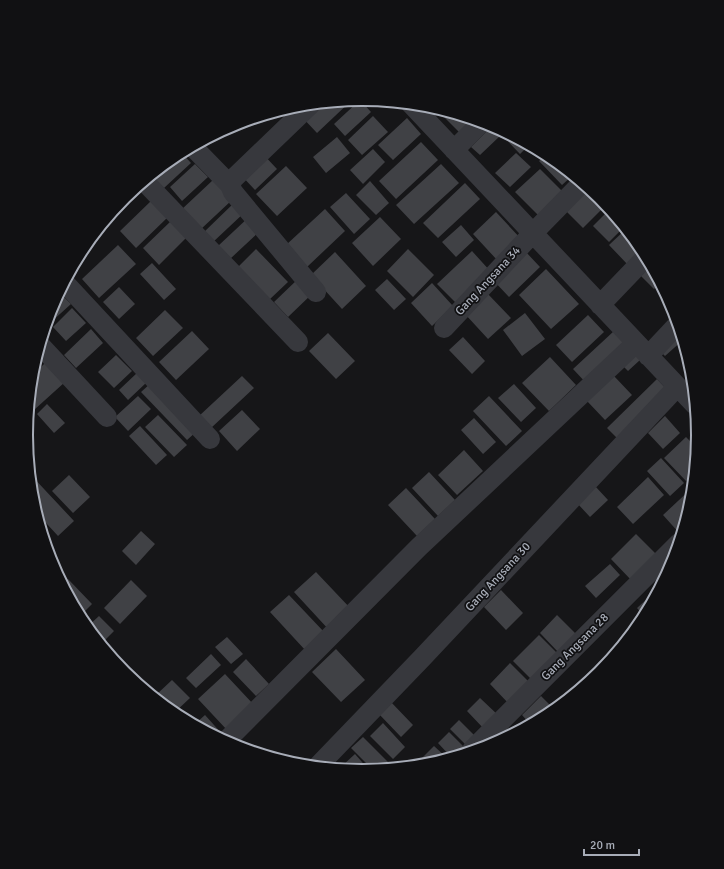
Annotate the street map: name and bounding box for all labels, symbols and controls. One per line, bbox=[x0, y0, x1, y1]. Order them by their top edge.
street label: Gang Angsana 34 bbox=[452, 243, 524, 319]
street label: Gang Angsana 30 bbox=[462, 539, 534, 615]
street label: Gang Angsana 28 bbox=[538, 610, 612, 684]
scale bar bbox=[584, 831, 639, 857]
text: 20 m bbox=[590, 838, 615, 853]

